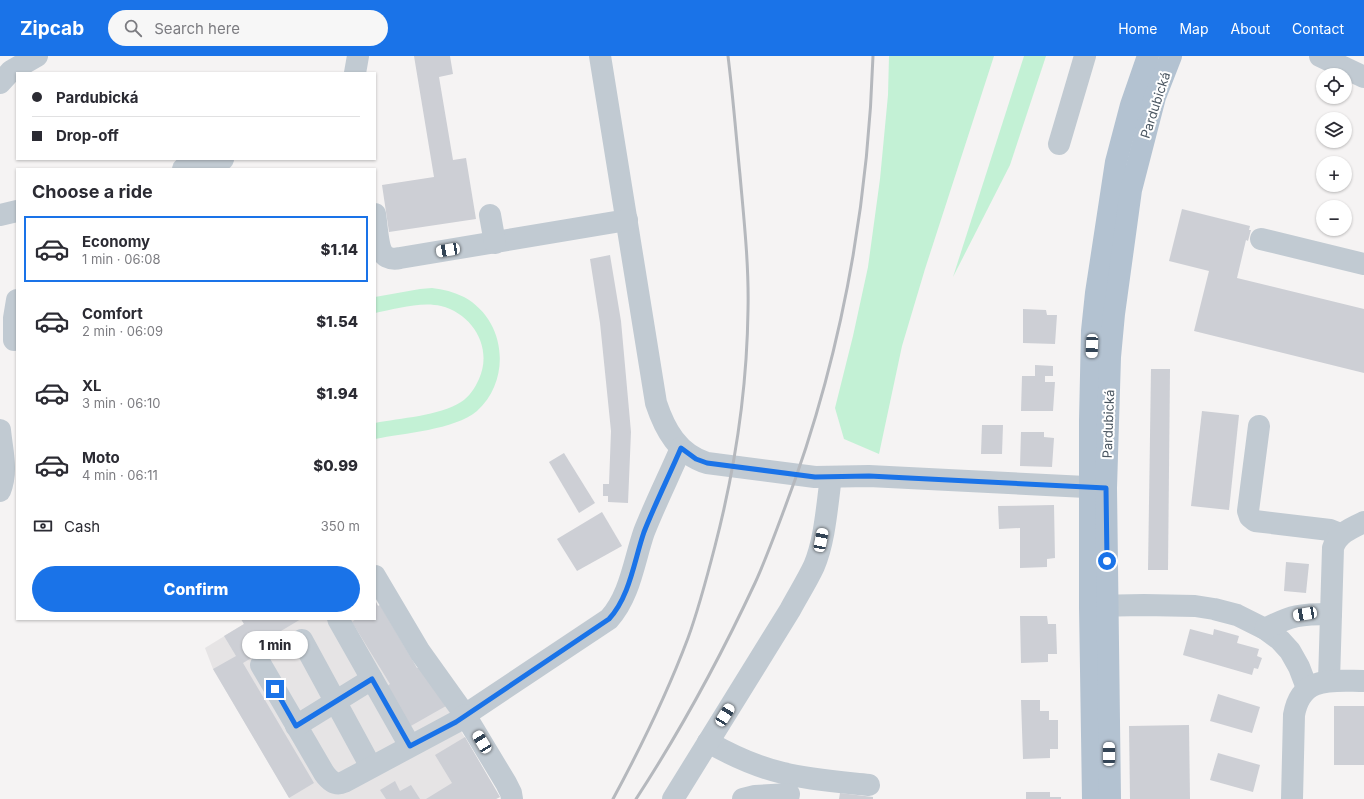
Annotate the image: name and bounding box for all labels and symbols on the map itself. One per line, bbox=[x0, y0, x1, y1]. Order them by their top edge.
street label: Pardubická bbox=[1137, 70, 1173, 140]
car bbox=[435, 242, 461, 258]
car bbox=[1086, 334, 1098, 358]
street label: Pardubická bbox=[1099, 389, 1117, 459]
car bbox=[813, 527, 829, 553]
route start bbox=[1098, 552, 1116, 570]
car bbox=[1292, 606, 1318, 622]
callout: 1 min bbox=[242, 631, 308, 659]
route end bbox=[266, 680, 284, 698]
car bbox=[714, 702, 736, 728]
car bbox=[471, 729, 493, 755]
car bbox=[1103, 742, 1115, 766]

